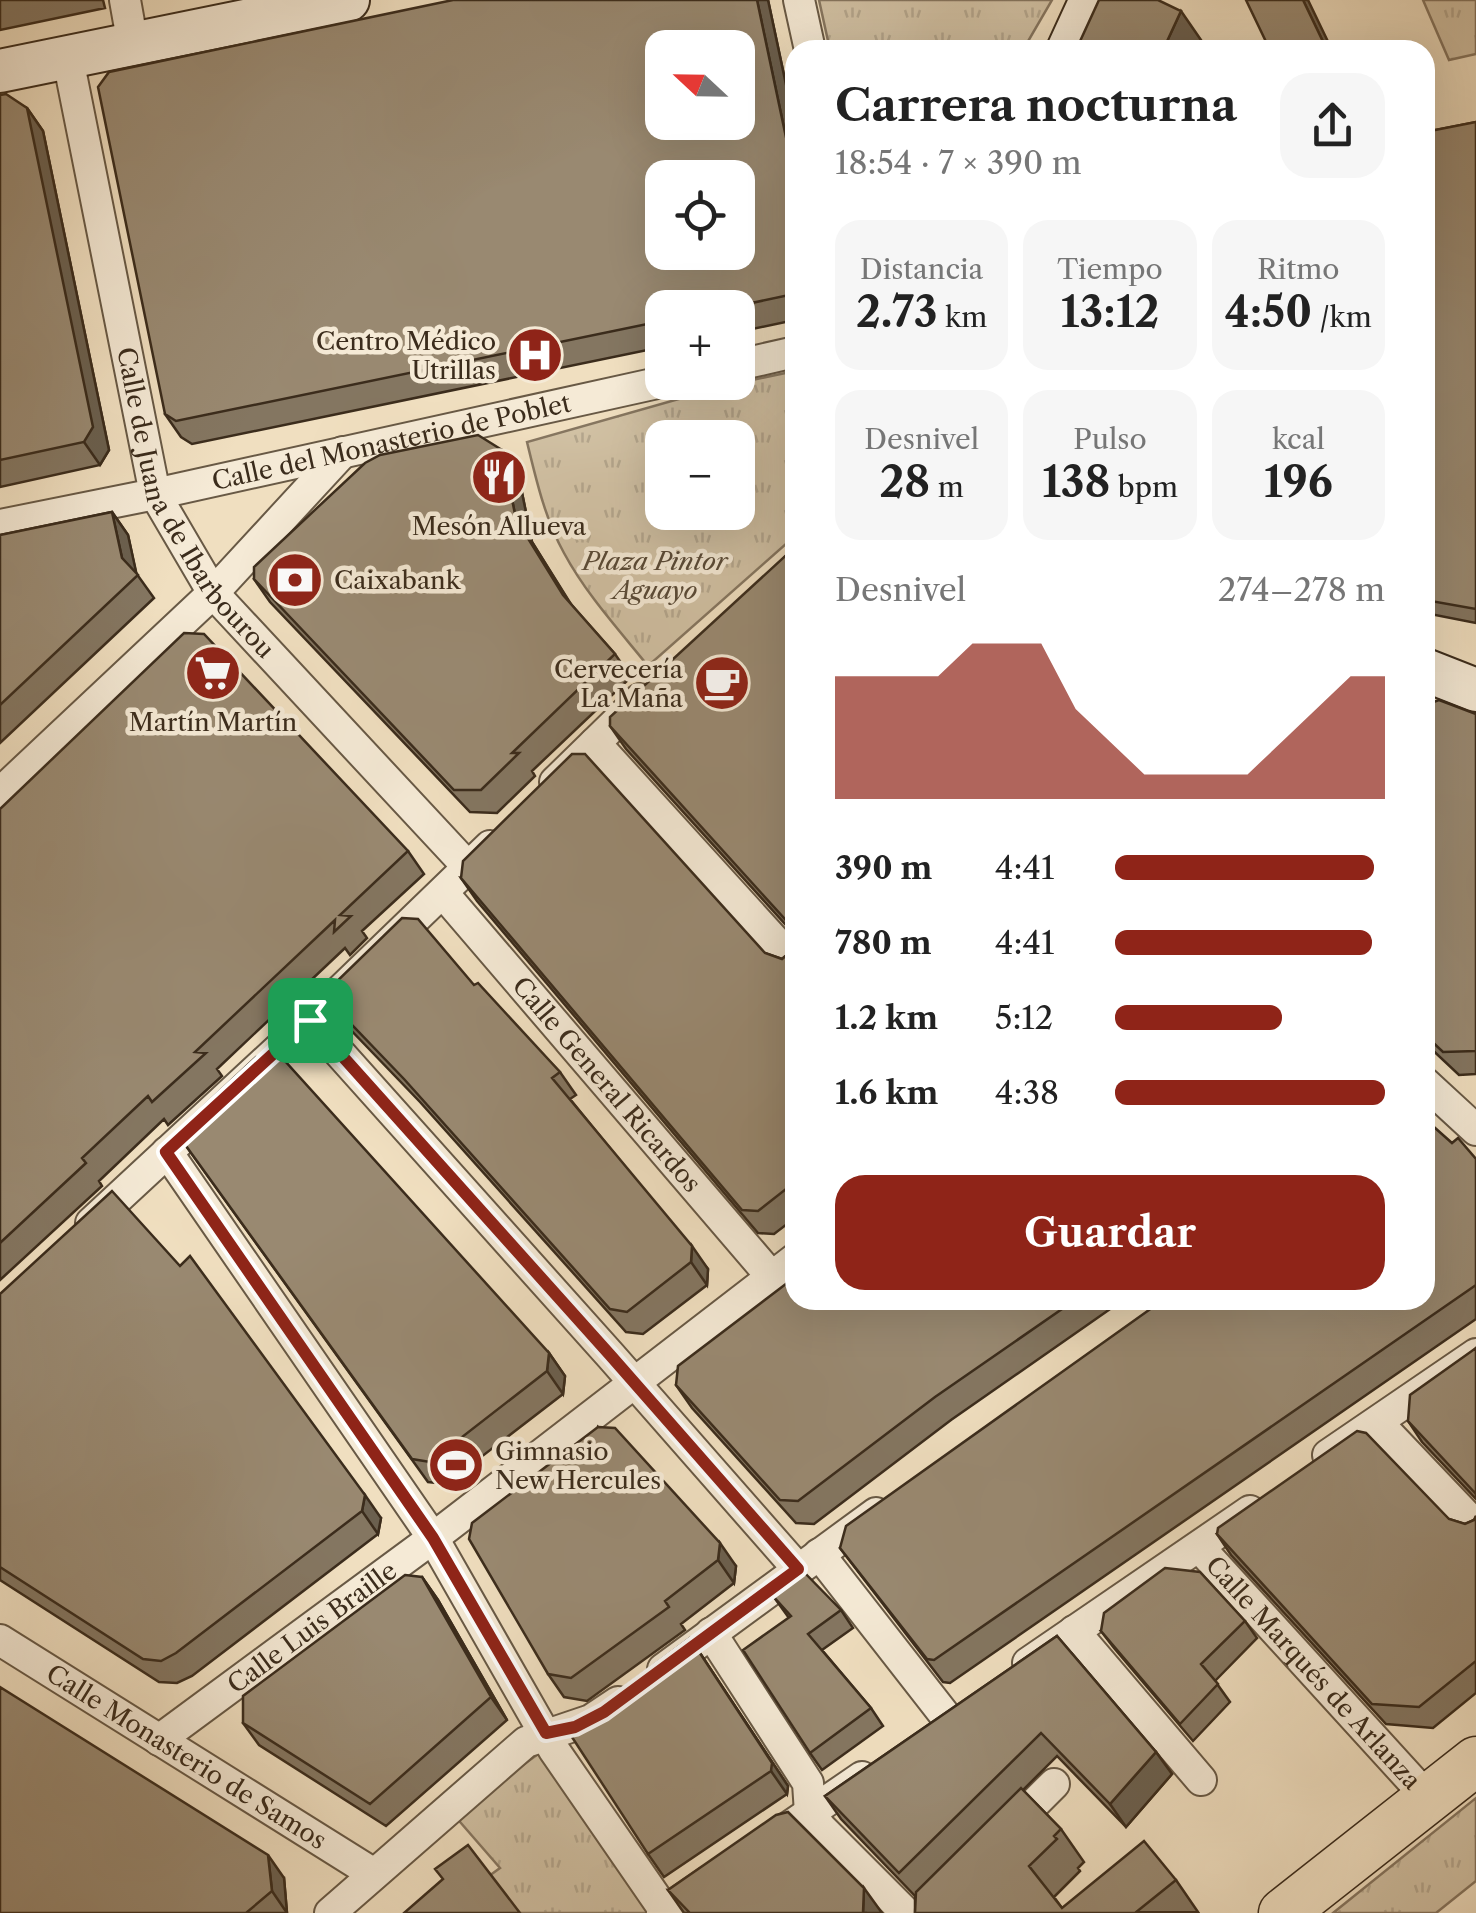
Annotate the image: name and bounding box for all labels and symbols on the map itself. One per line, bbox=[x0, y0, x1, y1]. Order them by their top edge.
north arrow bbox=[645, 30, 755, 140]
hospital icon: Centro Médico Utrillas bbox=[505, 325, 565, 385]
place label: Centro Médico Utrillas bbox=[316, 326, 496, 386]
street label: Calle de Juana de Ibarbourou bbox=[111, 345, 281, 665]
street label: Calle del Monasterio de Poblet bbox=[209, 387, 574, 496]
restaurant icon: Mesón Allueva bbox=[469, 447, 529, 507]
place label: Mesón Allueva bbox=[412, 511, 587, 542]
park label: Plaza Pintor Aguayo bbox=[580, 546, 729, 606]
bank icon: Caixabank bbox=[265, 550, 325, 610]
place label: Caixabank bbox=[334, 565, 462, 596]
supermarket icon: Martín Martín bbox=[183, 643, 243, 703]
cafe icon: Cervecería La Maña bbox=[692, 653, 752, 713]
place label: Cervecería La Maña bbox=[554, 654, 684, 714]
place label: Martín Martín bbox=[129, 707, 298, 738]
street label: Calle General Ricardos bbox=[506, 970, 708, 1198]
pin bbox=[268, 978, 353, 1063]
sports icon: Gimnasio New Hercules bbox=[426, 1435, 486, 1495]
place label: Gimnasio New Hercules bbox=[495, 1436, 661, 1496]
street label: Calle Marqués de Arlanza bbox=[1199, 1549, 1428, 1796]
street label: Calle Luis Braille bbox=[221, 1555, 403, 1700]
street label: Calle Monasterio de Samos bbox=[41, 1658, 332, 1856]

